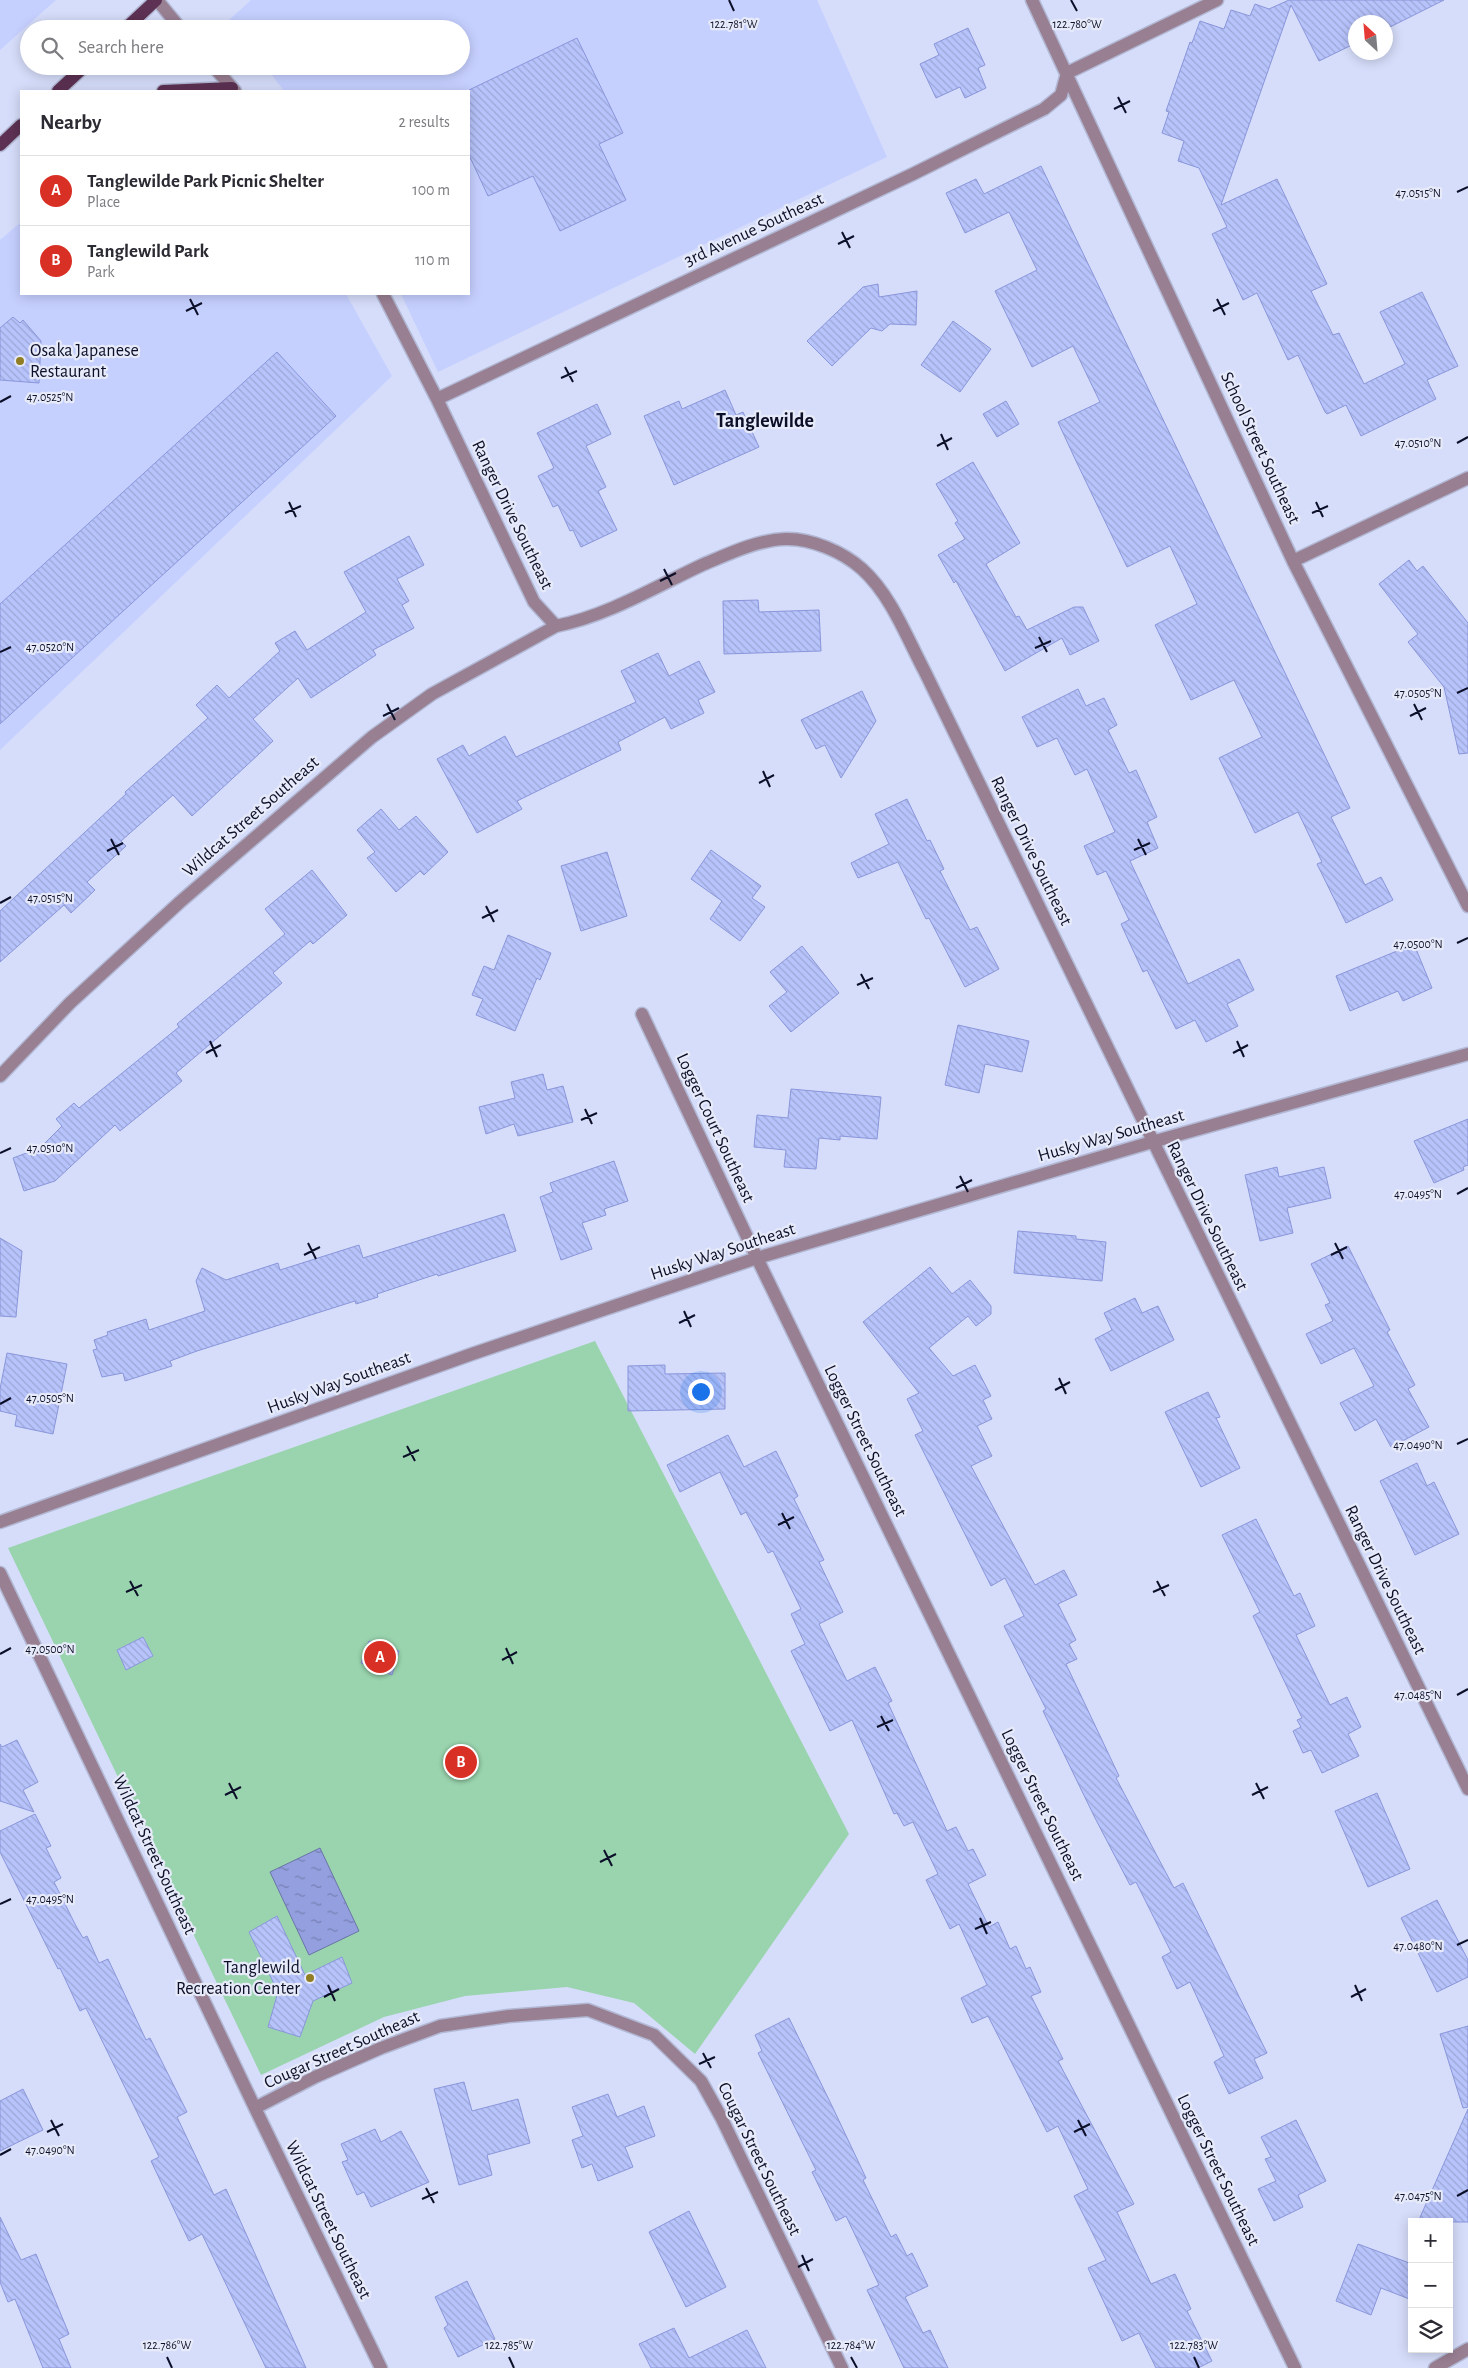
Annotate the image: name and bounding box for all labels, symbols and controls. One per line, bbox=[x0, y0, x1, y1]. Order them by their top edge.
north arrow bbox=[1348, 15, 1393, 60]
text: 122.781°W bbox=[710, 18, 758, 30]
text: 122.780°W bbox=[1052, 18, 1102, 30]
search box bbox=[20, 20, 470, 75]
icon: search bbox=[38, 34, 66, 62]
text: Search here bbox=[78, 38, 164, 57]
text: Nearby bbox=[40, 112, 101, 133]
text: 2 results bbox=[398, 114, 450, 130]
text: Tanglewilde Park Picnic Shelter bbox=[87, 172, 324, 191]
text: A bbox=[51, 182, 61, 198]
text: 100 m bbox=[412, 182, 450, 198]
text: 47.0515°N bbox=[1395, 187, 1441, 199]
street label: 3rd Avenue Southeast bbox=[682, 190, 827, 270]
text: Place bbox=[87, 194, 120, 210]
text: Tanglewild Park bbox=[87, 242, 209, 261]
text: B bbox=[51, 252, 61, 268]
text: 110 m bbox=[415, 252, 450, 268]
text: Park bbox=[87, 264, 115, 280]
place label: Osaka Japanese Restaurant bbox=[30, 342, 139, 381]
marker: Osaka Japanese Restaurant bbox=[14, 355, 26, 367]
street label: School Street Southeast bbox=[1217, 369, 1303, 527]
text: 47.0525°N bbox=[26, 391, 74, 403]
district label: Tanglewilde bbox=[716, 411, 814, 431]
text: 47.0510°N bbox=[1394, 437, 1442, 449]
street label: Ranger Drive Southeast bbox=[468, 438, 556, 593]
text: 47.0520°N bbox=[26, 641, 74, 653]
text: 47.0505°N bbox=[1394, 687, 1442, 699]
street label: Wildcat Street Southeast bbox=[180, 753, 323, 881]
street label: Ranger Drive Southeast bbox=[987, 774, 1075, 929]
text: 47.0515°N bbox=[27, 892, 73, 904]
text: 47.0500°N bbox=[1393, 938, 1443, 950]
street label: Logger Court Southeast bbox=[673, 1051, 758, 1206]
street label: Husky Way Southeast bbox=[1036, 1106, 1186, 1165]
street label: Ranger Drive Southeast bbox=[1163, 1139, 1251, 1294]
text: 47.0510°N bbox=[26, 1142, 74, 1154]
text: 47.0495°N bbox=[1394, 1188, 1442, 1200]
street label: Husky Way Southeast bbox=[648, 1220, 798, 1284]
street label: Husky Way Southeast bbox=[265, 1349, 413, 1417]
street label: Logger Street Southeast bbox=[820, 1362, 910, 1520]
your location bbox=[688, 1379, 714, 1405]
text: 47.0505°N bbox=[26, 1392, 74, 1404]
text: 47.0490°N bbox=[1393, 1439, 1443, 1451]
street label: Ranger Drive Southeast bbox=[1341, 1503, 1429, 1658]
pin: A bbox=[364, 1638, 396, 1676]
text: 47.0500°N bbox=[25, 1643, 75, 1655]
text: 47.0485°N bbox=[1394, 1689, 1442, 1701]
street label: Logger Street Southeast bbox=[997, 1726, 1087, 1884]
pin: B bbox=[445, 1743, 477, 1781]
street label: Wildcat Street Southeast bbox=[109, 1773, 199, 1938]
text: 47.0495°N bbox=[26, 1893, 74, 1905]
text: 47.0480°N bbox=[1393, 1940, 1443, 1952]
place label: Tanglewild Recreation Center bbox=[176, 1959, 300, 1998]
marker: Tanglewild Recreation Center bbox=[304, 1972, 316, 1984]
street label: Cougar Street Southeast bbox=[262, 2007, 423, 2092]
street label: Cougar Street Southeast bbox=[714, 2080, 804, 2239]
street label: Logger Street Southeast bbox=[1173, 2091, 1263, 2249]
street label: Wildcat Street Southeast bbox=[282, 2138, 374, 2302]
text: 47.0490°N bbox=[25, 2144, 75, 2156]
text: 47.0475°N bbox=[1394, 2190, 1442, 2202]
map controls bbox=[1408, 2218, 1453, 2353]
button: + bbox=[1408, 2218, 1453, 2263]
button: − bbox=[1408, 2263, 1453, 2308]
button: layers bbox=[1408, 2308, 1453, 2353]
text: 122.786°W bbox=[143, 2339, 192, 2351]
text: 122.785°W bbox=[485, 2339, 533, 2351]
text: 122.784°W bbox=[827, 2339, 876, 2351]
text: 122.783°W bbox=[1170, 2339, 1218, 2351]

